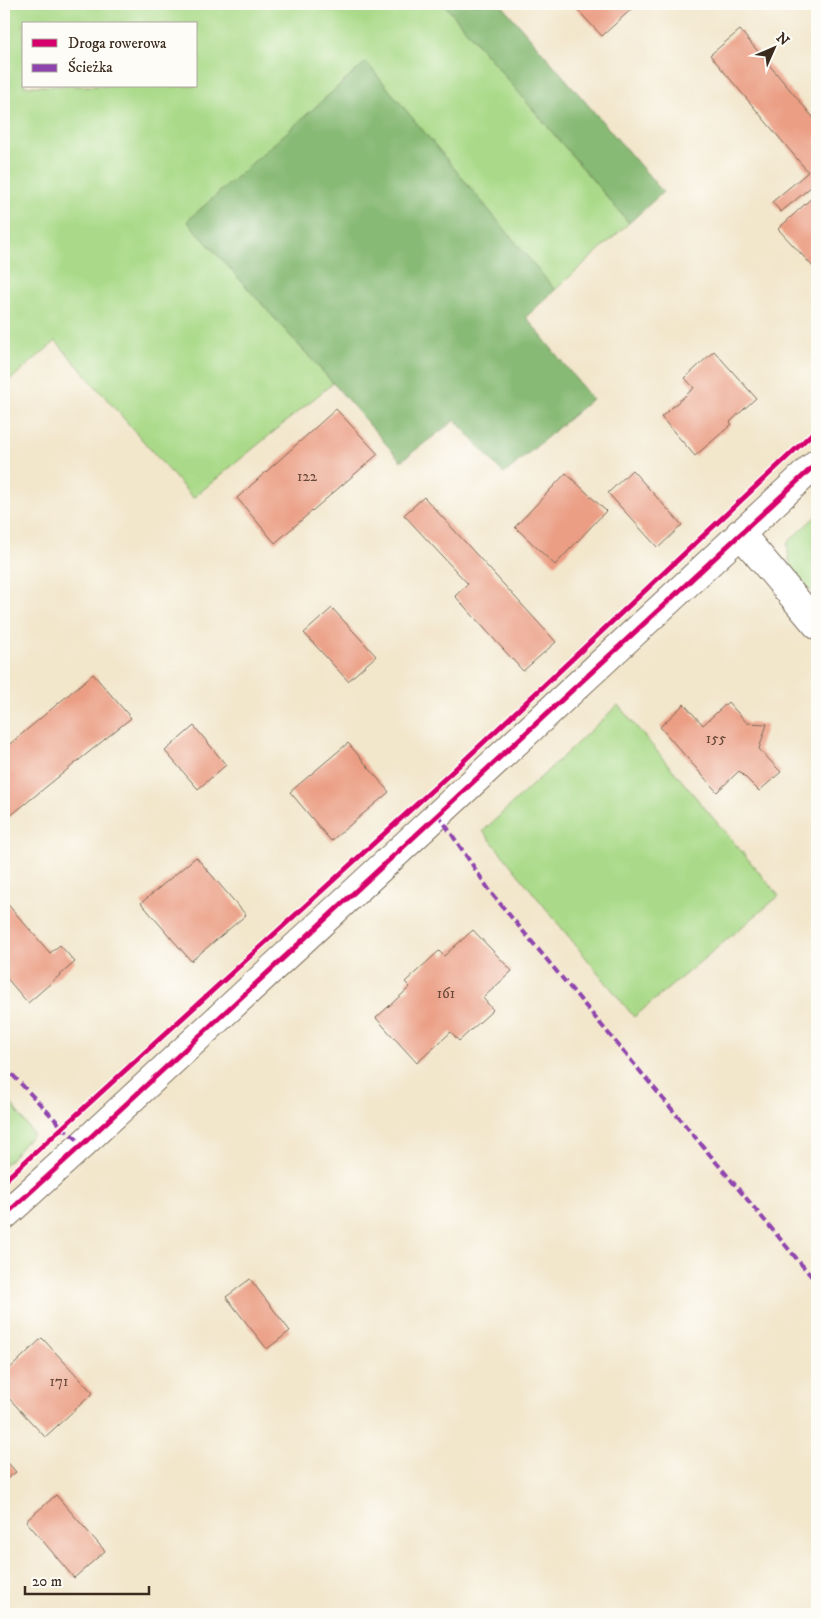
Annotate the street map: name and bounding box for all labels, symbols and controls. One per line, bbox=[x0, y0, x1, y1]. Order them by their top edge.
legend bbox=[22, 22, 198, 88]
north arrow bbox=[748, 22, 798, 72]
text: N bbox=[772, 29, 793, 50]
text: Droga rowerowa bbox=[68, 34, 167, 53]
text: Ścieżka bbox=[68, 57, 113, 77]
house number: 122 bbox=[297, 467, 318, 486]
house number: 155 bbox=[706, 729, 727, 748]
house number: 161 bbox=[437, 984, 455, 1003]
house number: 171 bbox=[50, 1372, 68, 1391]
scale bar bbox=[25, 1563, 149, 1595]
text: 20 m bbox=[32, 1572, 62, 1591]

